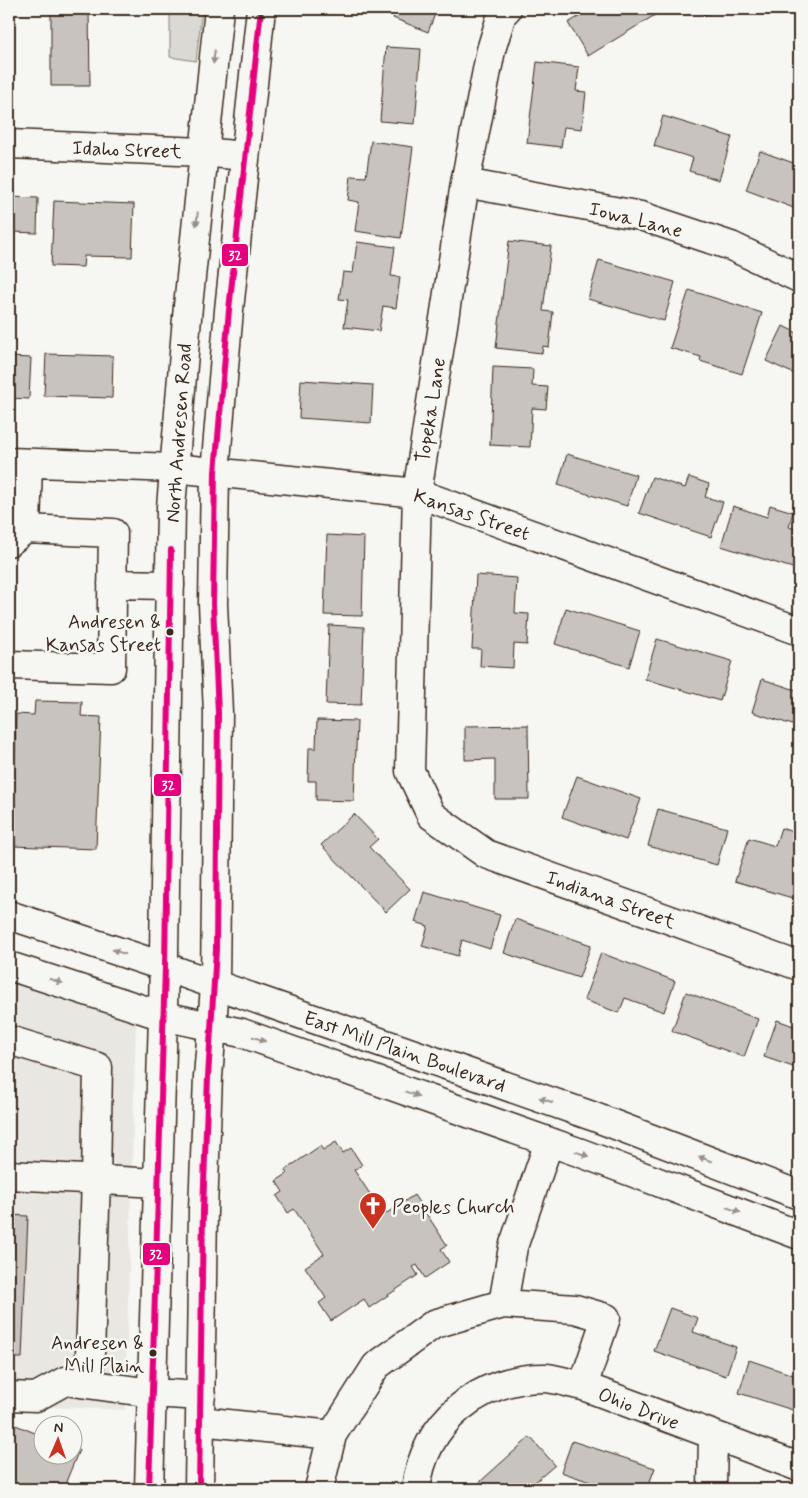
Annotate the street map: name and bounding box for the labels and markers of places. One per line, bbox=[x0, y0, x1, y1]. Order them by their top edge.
place label: Andresen & Kansas Street bbox=[46, 610, 161, 658]
marker: Andresen & Kansas Street bbox=[165, 627, 175, 637]
church icon: Peoples Church bbox=[358, 1191, 388, 1230]
place label: Peoples Church bbox=[392, 1194, 514, 1221]
place label: Andresen & Mill Plain bbox=[51, 1331, 144, 1379]
marker: Andresen & Mill Plain bbox=[148, 1348, 158, 1358]

